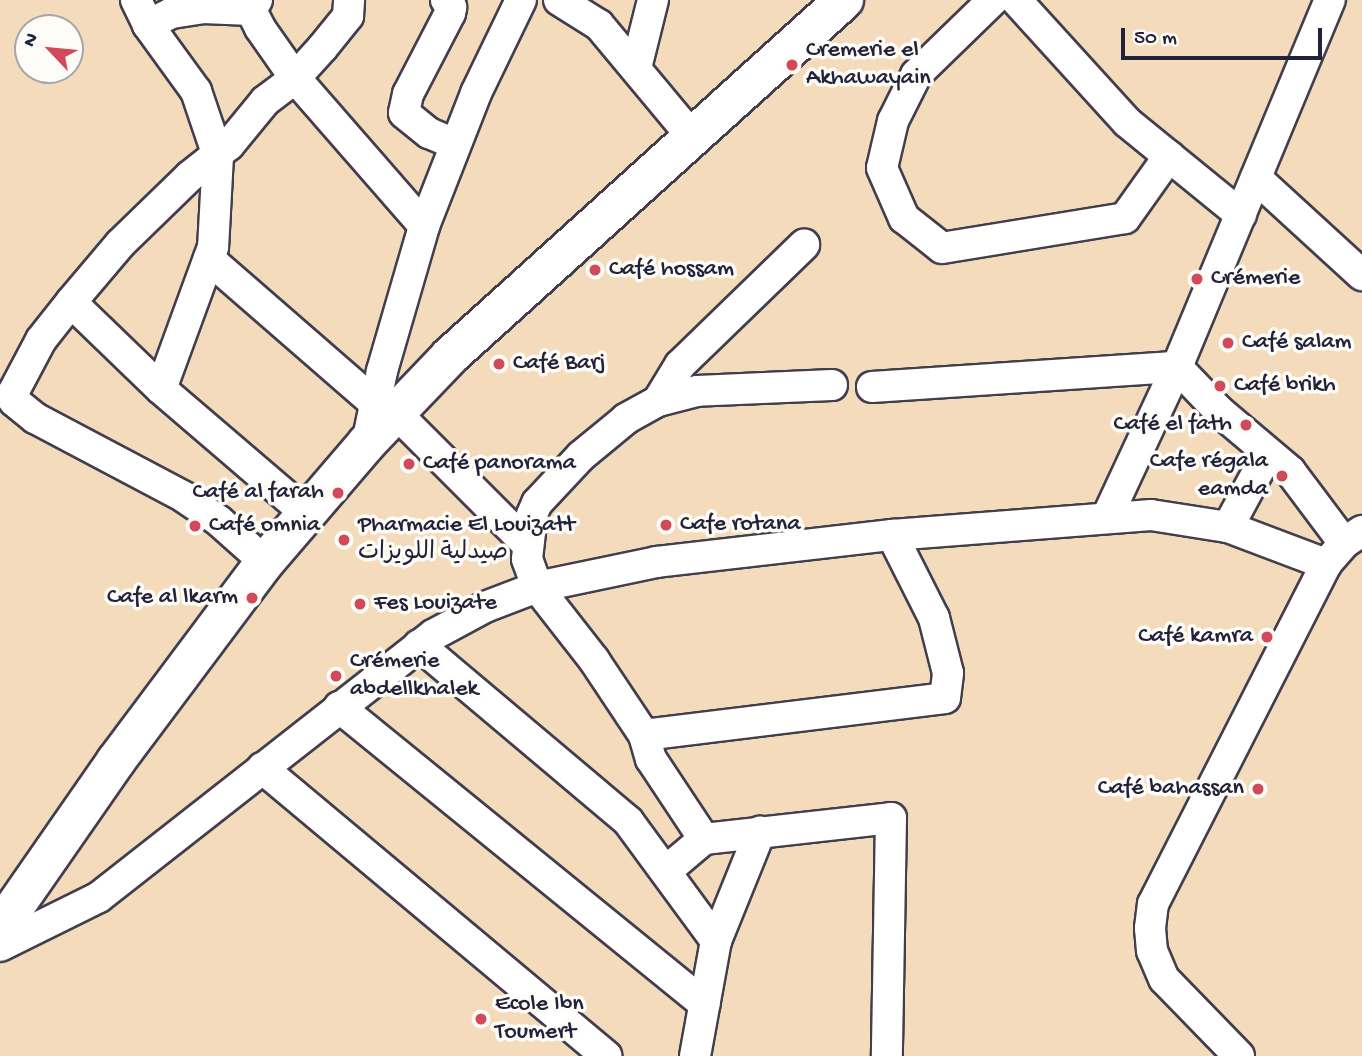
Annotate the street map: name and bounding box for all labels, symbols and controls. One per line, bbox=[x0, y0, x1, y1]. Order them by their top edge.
north arrow bbox=[14, 14, 84, 84]
scale bar bbox=[1124, 14, 1325, 58]
text: 50 m bbox=[1134, 27, 1177, 52]
text: N bbox=[18, 30, 45, 51]
place label: Cremerie el Akhawayain bbox=[806, 37, 931, 93]
marker: Cremerie el Akhawayain bbox=[784, 57, 800, 73]
place label: Café hossam bbox=[609, 256, 734, 284]
marker: Café hossam bbox=[587, 262, 603, 278]
place label: Crémerie bbox=[1211, 265, 1300, 293]
marker: Crémerie bbox=[1189, 271, 1205, 287]
place label: Café salam bbox=[1242, 329, 1352, 357]
marker: Café salam bbox=[1220, 335, 1236, 351]
place label: Café Barj bbox=[513, 350, 606, 378]
marker: Café Barj bbox=[491, 356, 507, 372]
place label: Café brikh bbox=[1234, 372, 1336, 400]
marker: Café brikh bbox=[1212, 378, 1228, 394]
place label: Café el fath bbox=[1114, 411, 1232, 439]
marker: Café el fath bbox=[1238, 417, 1254, 433]
place label: Cafe régala eamda bbox=[1150, 448, 1268, 504]
place label: Café panorama bbox=[423, 450, 576, 478]
marker: Café panorama bbox=[401, 456, 417, 472]
marker: Cafe régala eamda bbox=[1274, 468, 1290, 484]
place label: Café al farah bbox=[193, 479, 324, 507]
marker: Café al farah bbox=[330, 485, 346, 501]
place label: Cafe rotana bbox=[680, 511, 801, 539]
place label: Café omnia bbox=[209, 512, 320, 540]
place label: Pharmacie El Louizatt صيدلية اللويزات bbox=[358, 512, 575, 568]
marker: Cafe rotana bbox=[658, 517, 674, 533]
marker: Café omnia bbox=[187, 518, 203, 534]
marker: Pharmacie El Louizatt صيدلية اللويزات bbox=[336, 532, 352, 548]
place label: Cafe al lkarm bbox=[107, 584, 238, 612]
marker: Cafe al lkarm bbox=[244, 590, 260, 606]
place label: Fes Louizate bbox=[374, 590, 497, 618]
marker: Fes Louizate bbox=[352, 596, 368, 612]
place label: Café kamra bbox=[1138, 623, 1253, 651]
marker: Café kamra bbox=[1259, 629, 1275, 645]
place label: Crémerie abdellkhalek bbox=[350, 648, 478, 704]
marker: Crémerie abdellkhalek bbox=[328, 668, 344, 684]
place label: Café bahassan bbox=[1098, 775, 1244, 803]
marker: Café bahassan bbox=[1250, 781, 1266, 797]
place label: Ecole Ibn Toumert bbox=[495, 991, 584, 1047]
marker: Ecole Ibn Toumert bbox=[473, 1011, 489, 1027]

